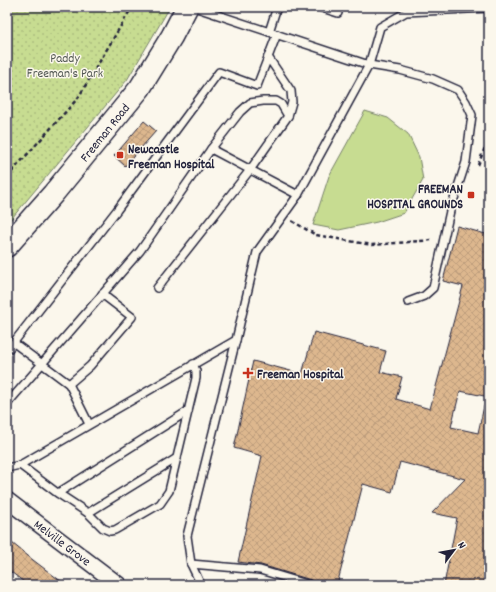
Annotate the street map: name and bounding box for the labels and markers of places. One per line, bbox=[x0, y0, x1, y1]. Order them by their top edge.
place label: Newcastle Freeman Hospital bbox=[128, 141, 215, 175]
marker: Newcastle Freeman Hospital bbox=[115, 150, 125, 160]
place label: FREEMAN HOSPITAL GROUNDS bbox=[367, 181, 463, 215]
marker: FREEMAN HOSPITAL GROUNDS bbox=[466, 190, 476, 200]
place label: Freeman Hospital bbox=[257, 366, 344, 385]
marker: Freeman Hospital bbox=[242, 367, 254, 379]

